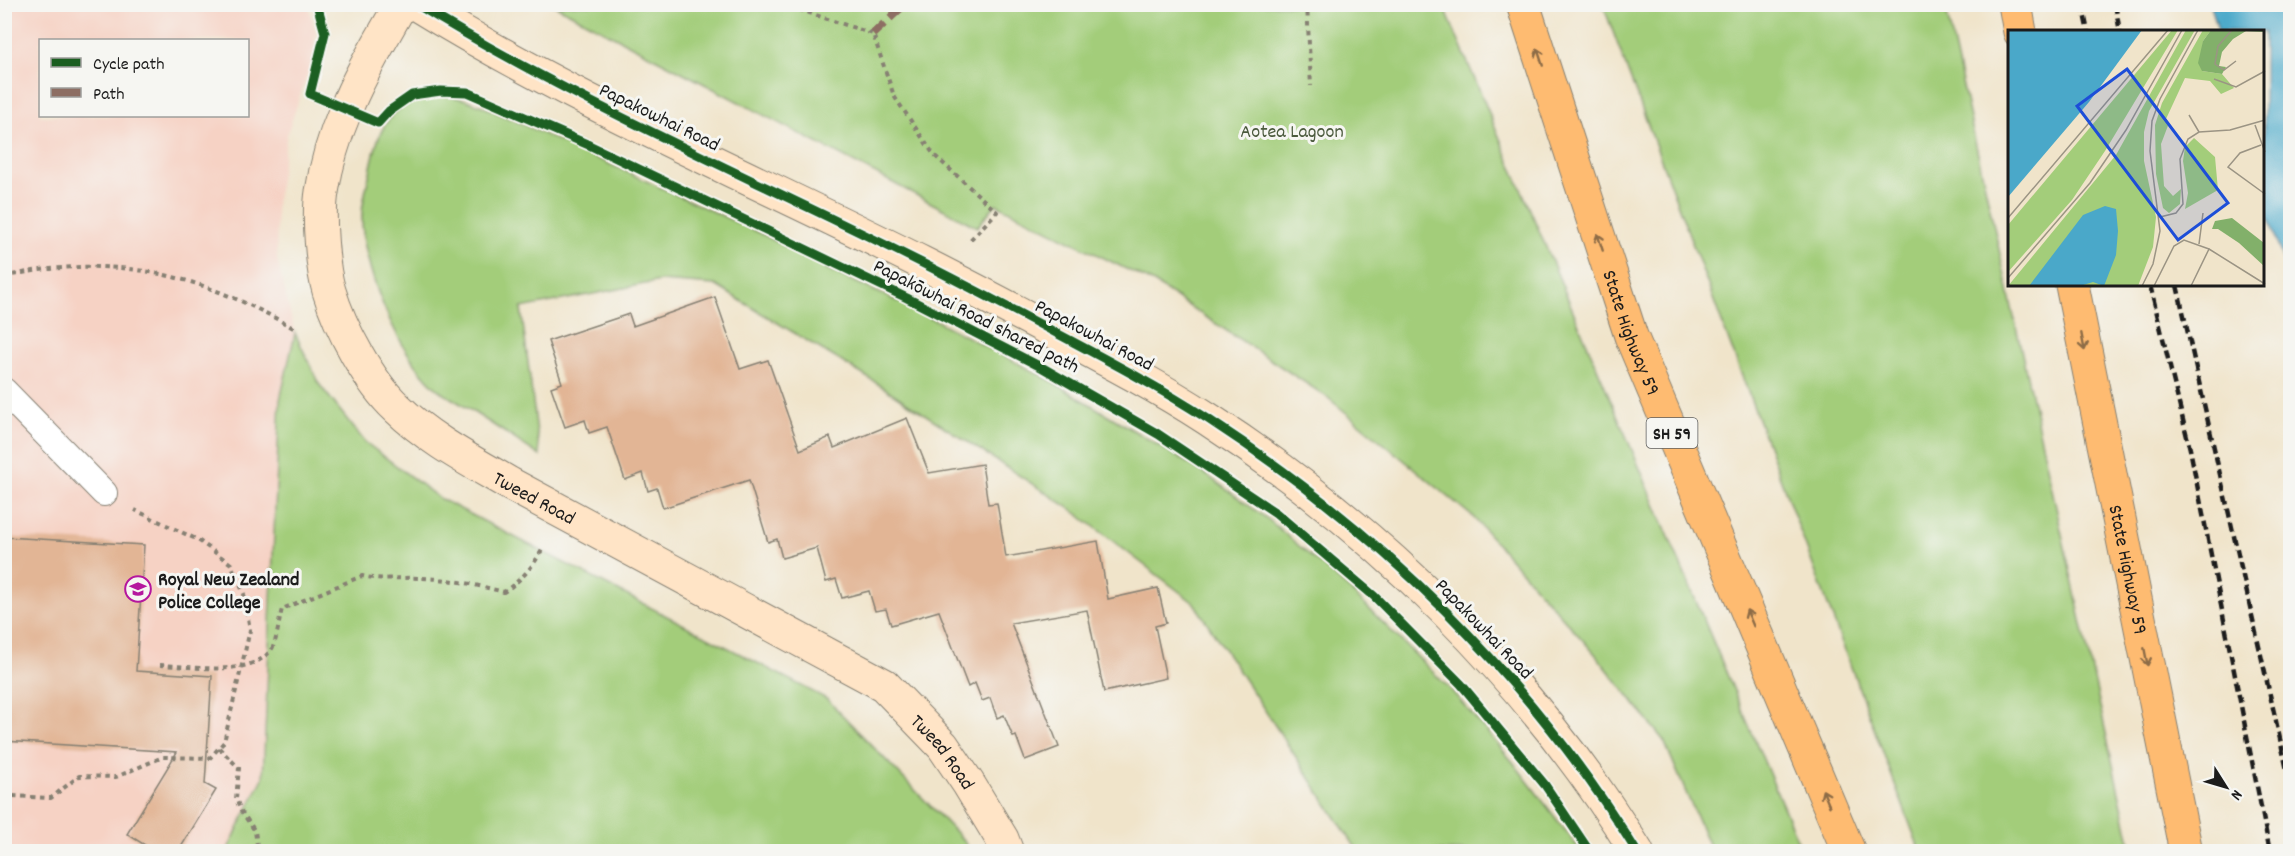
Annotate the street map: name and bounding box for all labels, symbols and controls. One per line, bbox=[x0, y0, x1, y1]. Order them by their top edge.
inset map bbox=[2008, 30, 2265, 286]
legend bbox=[39, 39, 249, 117]
one-way arrow bbox=[1533, 48, 1544, 67]
text: Cycle path bbox=[93, 53, 164, 78]
street label: Papakowhai Road bbox=[594, 77, 724, 160]
text: Path bbox=[93, 83, 125, 108]
park label: Aotea Lagoon bbox=[1240, 119, 1344, 147]
one-way arrow bbox=[1594, 233, 1605, 252]
street label: Papakōwhai Road shared path bbox=[868, 253, 1084, 382]
street label: State Highway 59 bbox=[1593, 267, 1666, 400]
street label: Papakowhai Road bbox=[1029, 293, 1158, 380]
one-way arrow bbox=[2078, 332, 2089, 352]
road number: SH 59 bbox=[1646, 418, 1698, 448]
street label: Tweed Road bbox=[487, 466, 579, 533]
street label: State Highway 59 bbox=[2100, 503, 2153, 637]
place label: Royal New Zealand Police College bbox=[158, 567, 299, 618]
street label: Papakowhai Road bbox=[1427, 573, 1538, 687]
school or university icon: Royal New Zealand Police College bbox=[123, 574, 153, 604]
one-way arrow bbox=[1744, 609, 1755, 627]
one-way arrow bbox=[2141, 647, 2153, 666]
street label: Tweed Road bbox=[903, 709, 980, 796]
north arrow bbox=[2196, 757, 2256, 817]
text: N bbox=[2224, 784, 2248, 805]
one-way arrow bbox=[1820, 789, 1832, 807]

